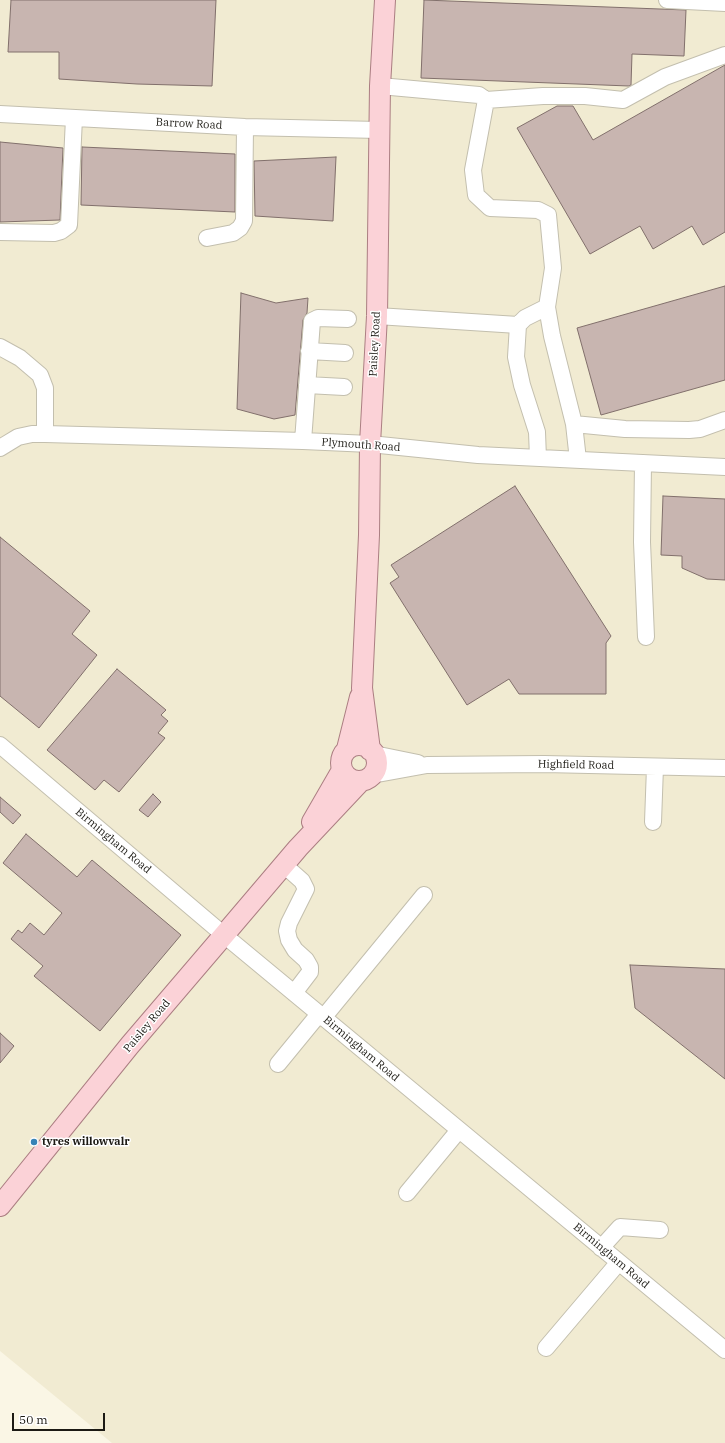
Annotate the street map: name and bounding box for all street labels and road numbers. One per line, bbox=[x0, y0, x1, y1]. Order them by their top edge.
street label: Barrow Road bbox=[155, 116, 223, 132]
street label: Paisley Road bbox=[367, 311, 383, 377]
street label: Plymouth Road bbox=[321, 436, 401, 454]
street label: Highfield Road bbox=[538, 758, 614, 772]
street label: Birmingham Road bbox=[72, 805, 154, 877]
street label: Paisley Road bbox=[121, 997, 173, 1055]
street label: Birmingham Road bbox=[320, 1013, 402, 1085]
street label: Birmingham Road bbox=[570, 1220, 652, 1292]

